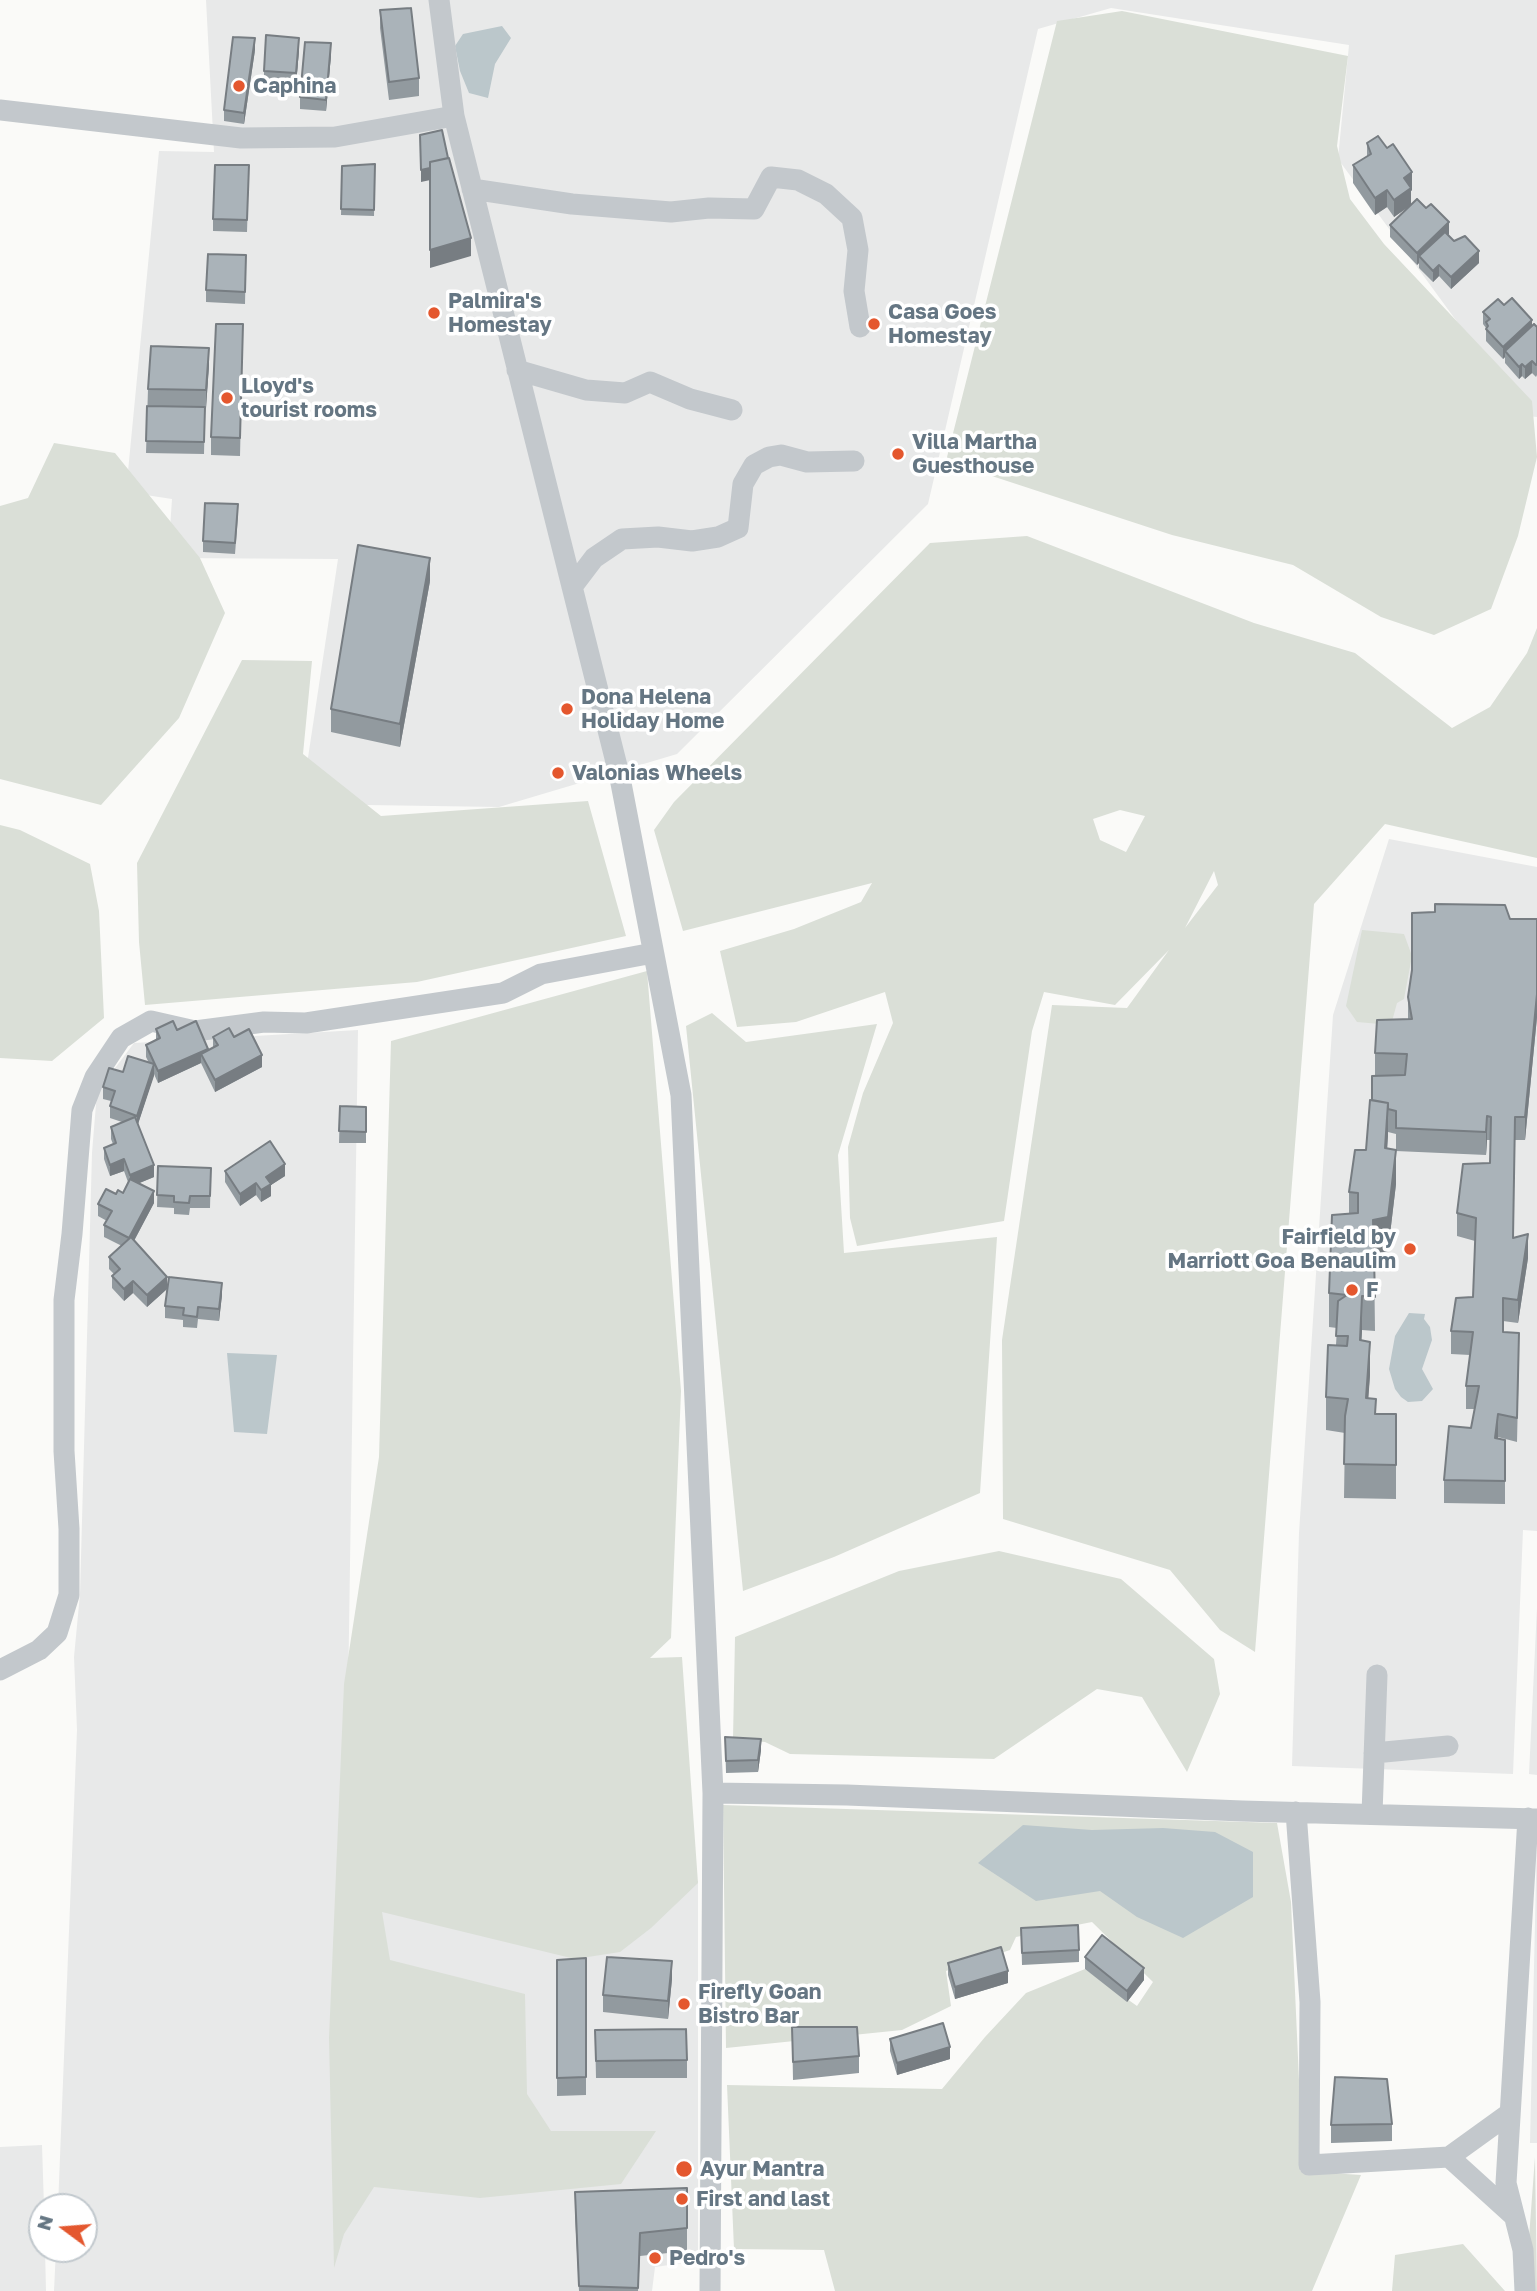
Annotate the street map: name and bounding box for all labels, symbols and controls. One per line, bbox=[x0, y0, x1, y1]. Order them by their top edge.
place label: Caphina bbox=[253, 73, 336, 99]
marker: Caphina bbox=[231, 78, 247, 94]
place label: Palmira's Homestay bbox=[448, 288, 552, 338]
place label: Casa Goes Homestay bbox=[888, 299, 996, 349]
marker: Palmira's Homestay bbox=[426, 305, 442, 321]
marker: Casa Goes Homestay bbox=[866, 316, 882, 332]
place label: Lloyd's tourist rooms bbox=[241, 373, 377, 423]
marker: Lloyd's tourist rooms bbox=[219, 390, 235, 406]
place label: Villa Martha Guesthouse bbox=[912, 429, 1037, 479]
marker: Villa Martha Guesthouse bbox=[890, 446, 906, 462]
place label: Dona Helena Holiday Home bbox=[581, 684, 724, 734]
marker: Dona Helena Holiday Home bbox=[559, 701, 575, 717]
place label: Valonias Wheels bbox=[572, 760, 742, 786]
marker: Valonias Wheels bbox=[550, 765, 566, 781]
place label: Fairfield by Marriott Goa Benaulim bbox=[1167, 1224, 1396, 1274]
marker: Fairfield by Marriott Goa Benaulim bbox=[1402, 1241, 1418, 1257]
place label: F bbox=[1366, 1277, 1378, 1303]
marker: F bbox=[1344, 1282, 1360, 1298]
place label: Firefly Goan Bistro Bar bbox=[698, 1979, 821, 2029]
marker: Firefly Goan Bistro Bar bbox=[676, 1996, 692, 2012]
place label: Ayur Mantra bbox=[700, 2156, 824, 2182]
marker: Ayur Mantra bbox=[674, 2159, 694, 2179]
place label: First and last bbox=[696, 2186, 830, 2212]
marker: First and last bbox=[674, 2191, 690, 2207]
north arrow bbox=[28, 2193, 98, 2263]
text: N bbox=[31, 2213, 57, 2233]
place label: Pedro's bbox=[669, 2245, 745, 2271]
marker: Pedro's bbox=[647, 2250, 663, 2266]

